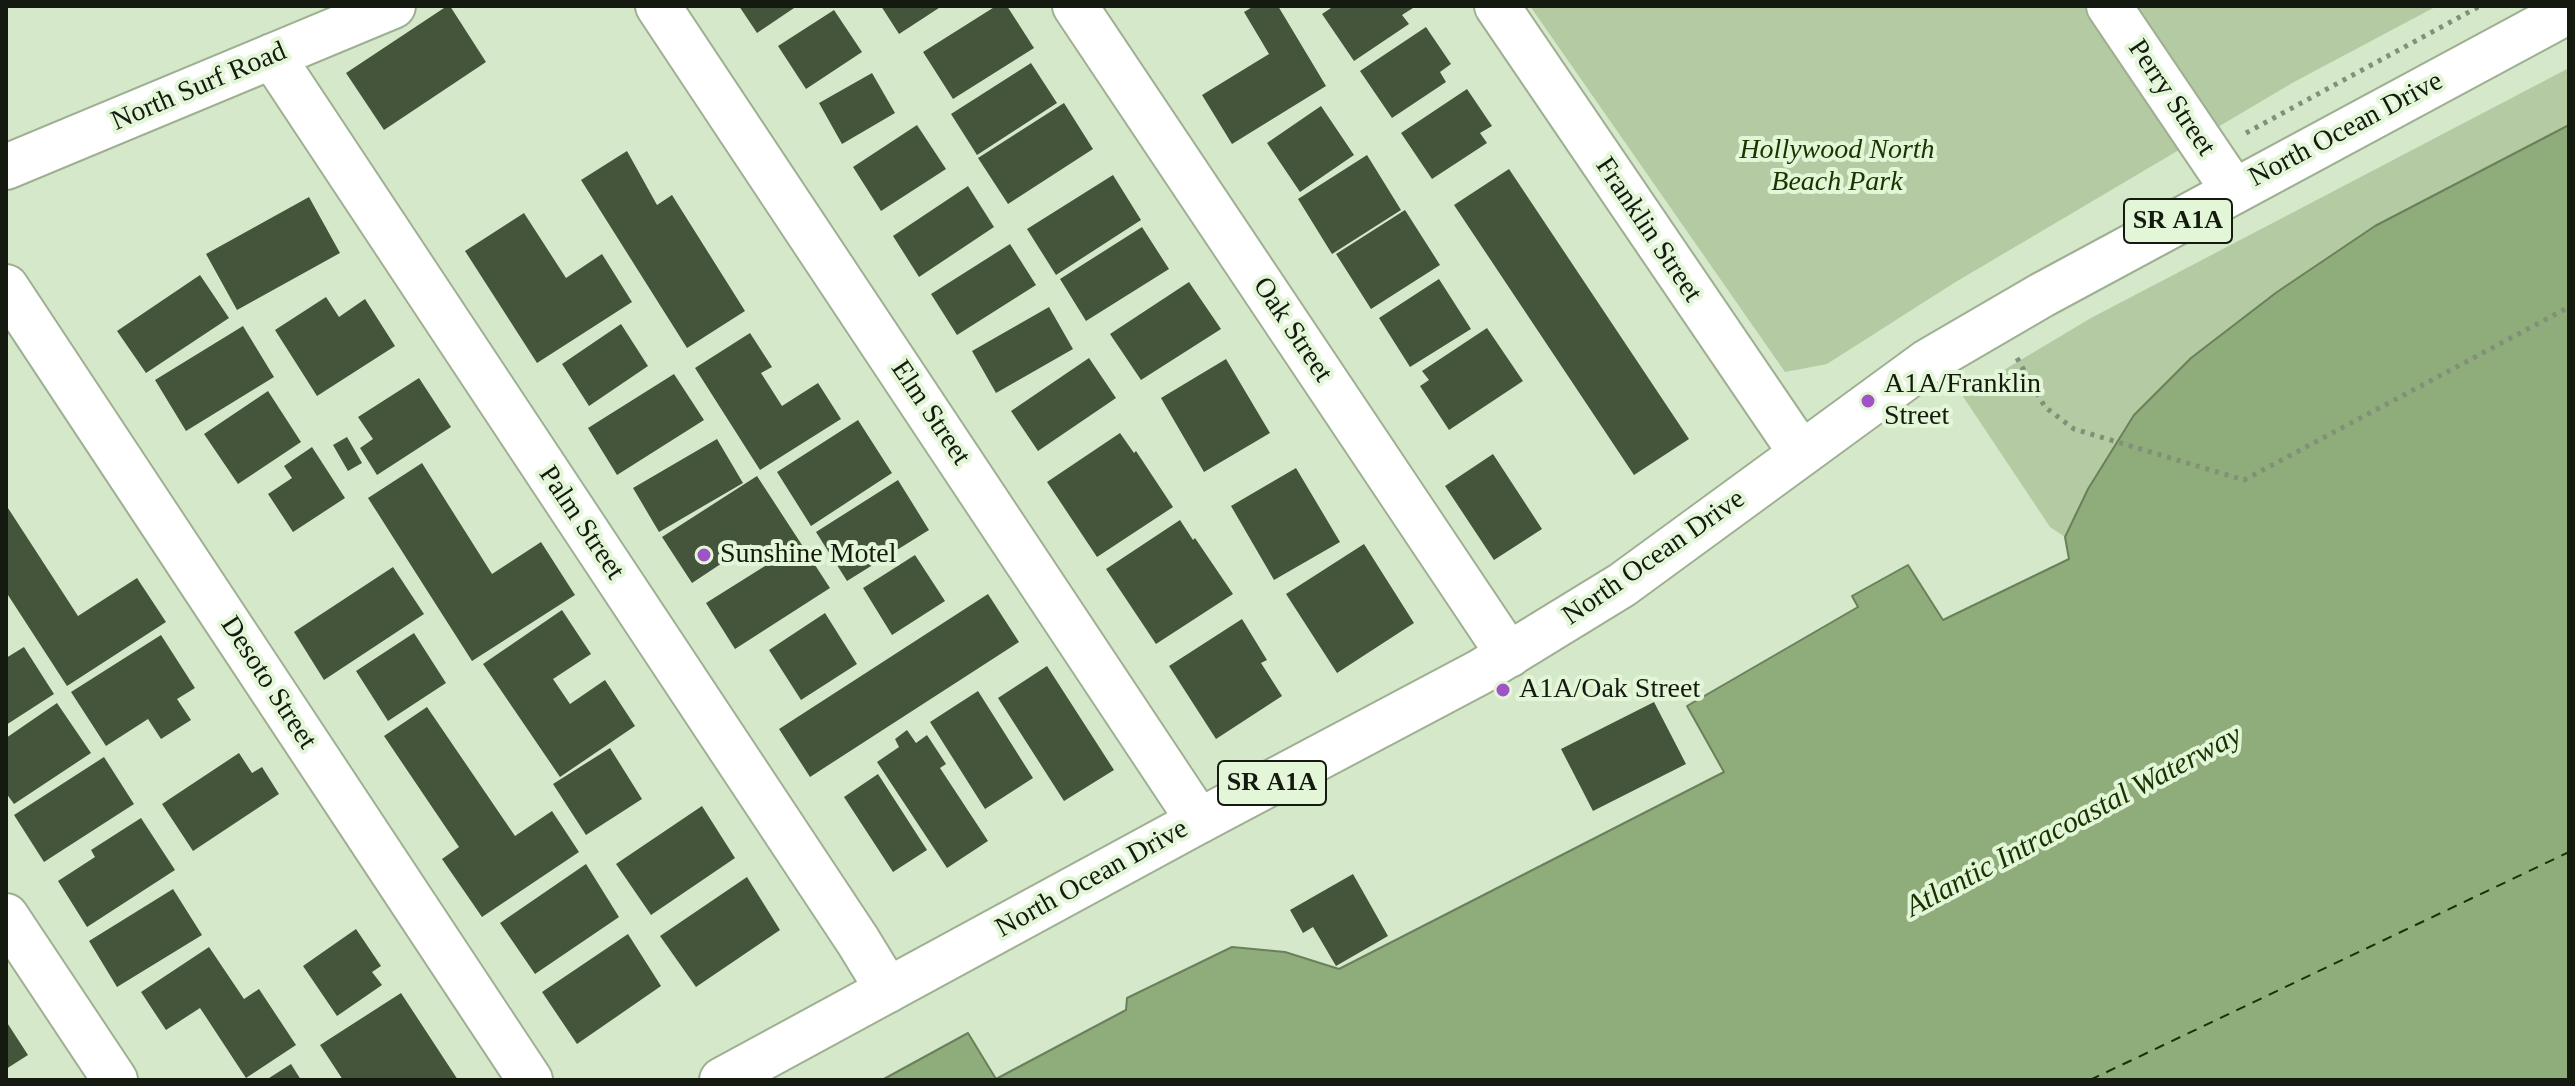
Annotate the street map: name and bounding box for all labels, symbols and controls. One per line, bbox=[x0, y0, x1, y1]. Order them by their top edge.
street label: Perry Street bbox=[2120, 33, 2222, 163]
street label: North Surf Road bbox=[107, 35, 291, 139]
street label: North Ocean Drive bbox=[2243, 65, 2449, 195]
park label: Hollywood North Beach Park bbox=[1739, 134, 1935, 200]
street label: Franklin Street bbox=[1587, 151, 1709, 309]
road number: SR A1A bbox=[2124, 199, 2232, 243]
street label: Oak Street bbox=[1245, 271, 1339, 389]
street label: Elm Street bbox=[883, 354, 977, 472]
place label: A1A/Franklin Street bbox=[1884, 368, 2041, 434]
marker: A1A/Franklin Street bbox=[1859, 392, 1877, 410]
street label: Palm Street bbox=[531, 460, 631, 586]
street label: North Ocean Drive bbox=[1556, 483, 1752, 633]
place label: Sunshine Motel bbox=[720, 538, 897, 572]
marker: Sunshine Motel bbox=[695, 546, 713, 564]
street label: Desoto Street bbox=[213, 610, 323, 756]
place label: A1A/Oak Street bbox=[1519, 673, 1700, 707]
marker: A1A/Oak Street bbox=[1494, 681, 1512, 699]
water label: Atlantic Intracoastal Waterway bbox=[1900, 718, 2248, 926]
road number: SR A1A bbox=[1218, 761, 1326, 805]
street label: North Ocean Drive bbox=[990, 812, 1194, 946]

